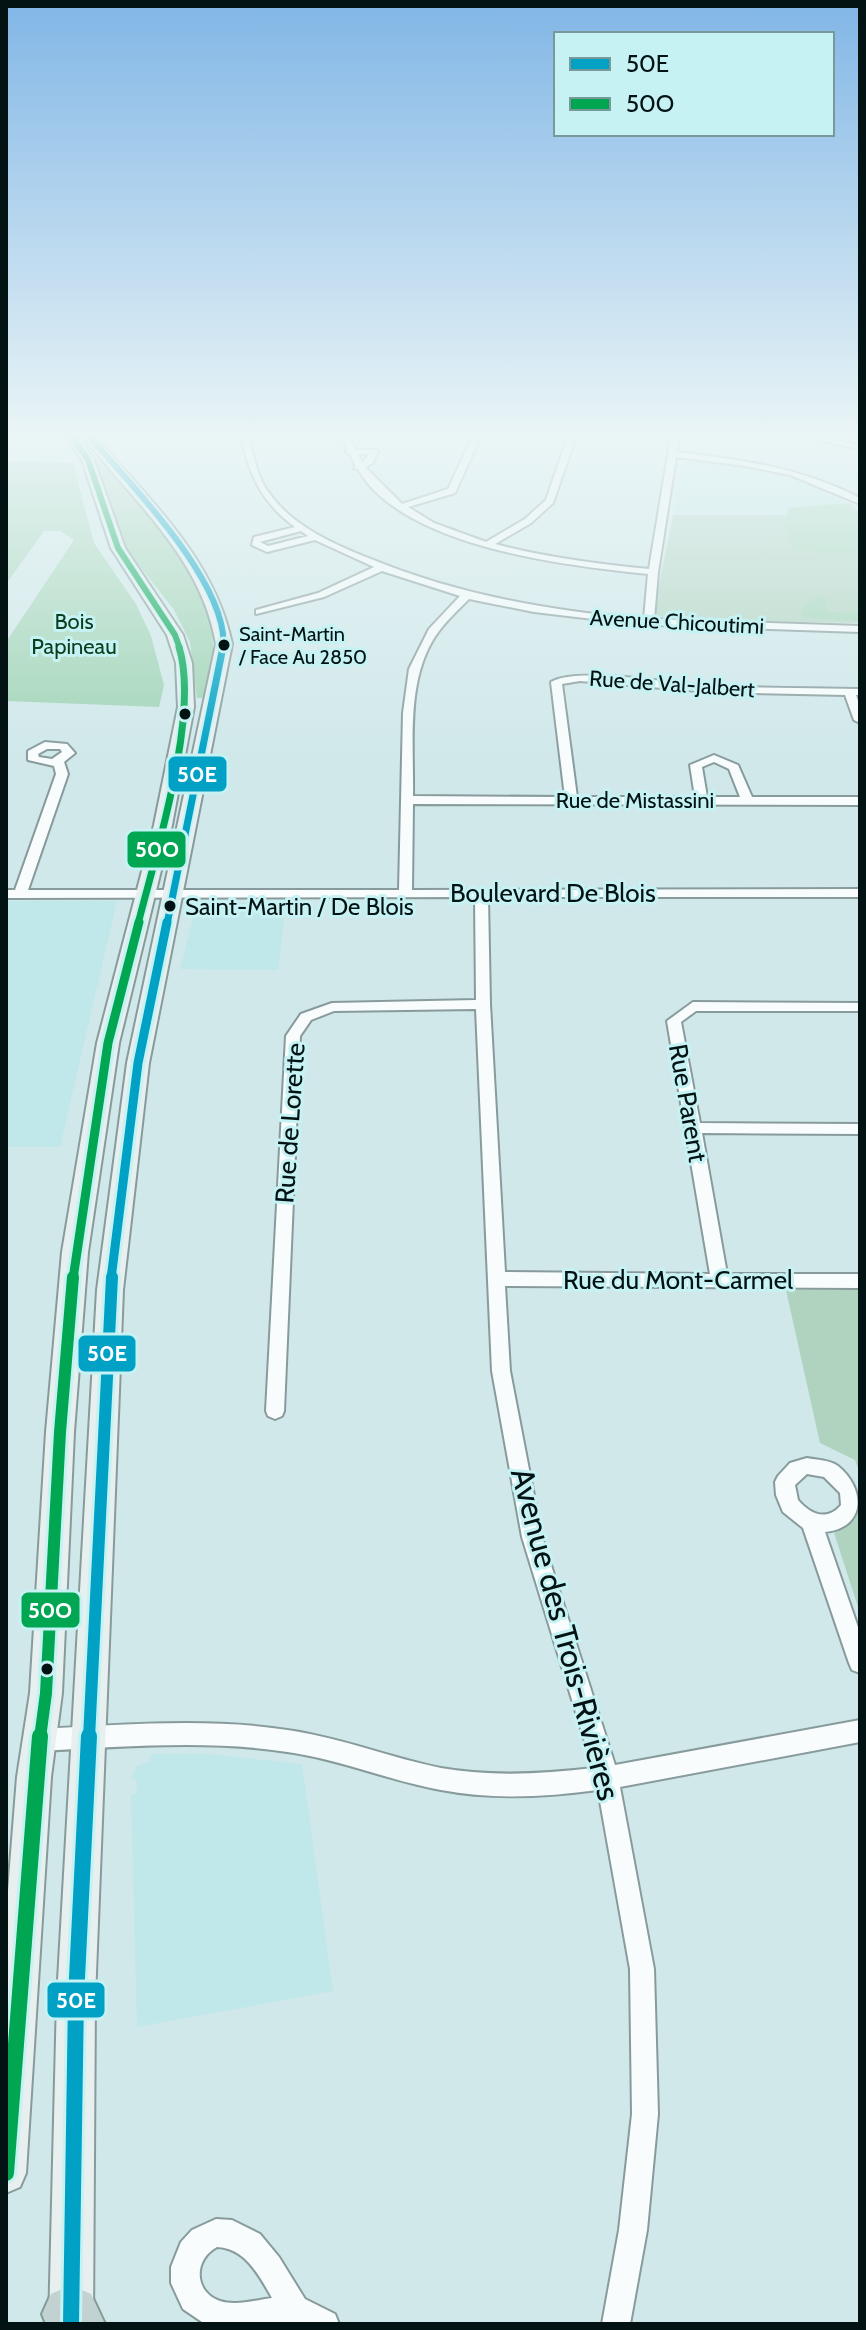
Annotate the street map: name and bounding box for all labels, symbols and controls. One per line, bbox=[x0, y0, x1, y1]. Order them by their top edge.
legend bbox=[554, 32, 834, 136]
text: 50E bbox=[626, 49, 669, 78]
text: 50O bbox=[626, 89, 674, 118]
street label: Avenue Chicoutimi bbox=[589, 604, 765, 640]
park label: Bois Papineau bbox=[31, 608, 117, 660]
place label: Saint-Martin / Face Au 2850 bbox=[238, 622, 367, 669]
marker: Saint-Martin / Face Au 2850 bbox=[216, 637, 232, 653]
street label: Rue de Val-Jalbert bbox=[588, 665, 756, 703]
unlabelled marker bbox=[177, 706, 193, 722]
line badge: 50E bbox=[167, 755, 228, 793]
text: 50E bbox=[177, 761, 217, 788]
street label: Rue de Mistassini bbox=[556, 787, 714, 814]
line badge: 50O bbox=[126, 830, 187, 869]
text: 50O bbox=[135, 836, 179, 863]
street label: Boulevard De Blois bbox=[450, 877, 656, 909]
place label: Saint-Martin / De Blois bbox=[185, 892, 414, 921]
marker: Saint-Martin / De Blois bbox=[162, 898, 178, 914]
street label: Rue Parent bbox=[662, 1041, 714, 1165]
street label: Rue de Lorette bbox=[268, 1042, 312, 1204]
street label: Rue du Mont-Carmel bbox=[563, 1264, 793, 1296]
line badge: 50E bbox=[77, 1334, 137, 1373]
text: 50E bbox=[87, 1340, 127, 1367]
street label: Avenue des Trois-Rivières bbox=[503, 1464, 629, 1804]
line badge: 50O bbox=[20, 1591, 81, 1629]
text: 50O bbox=[28, 1597, 72, 1624]
unlabelled marker bbox=[39, 1661, 55, 1677]
line badge: 50E bbox=[46, 1981, 106, 2019]
text: 50E bbox=[56, 1987, 96, 2014]

